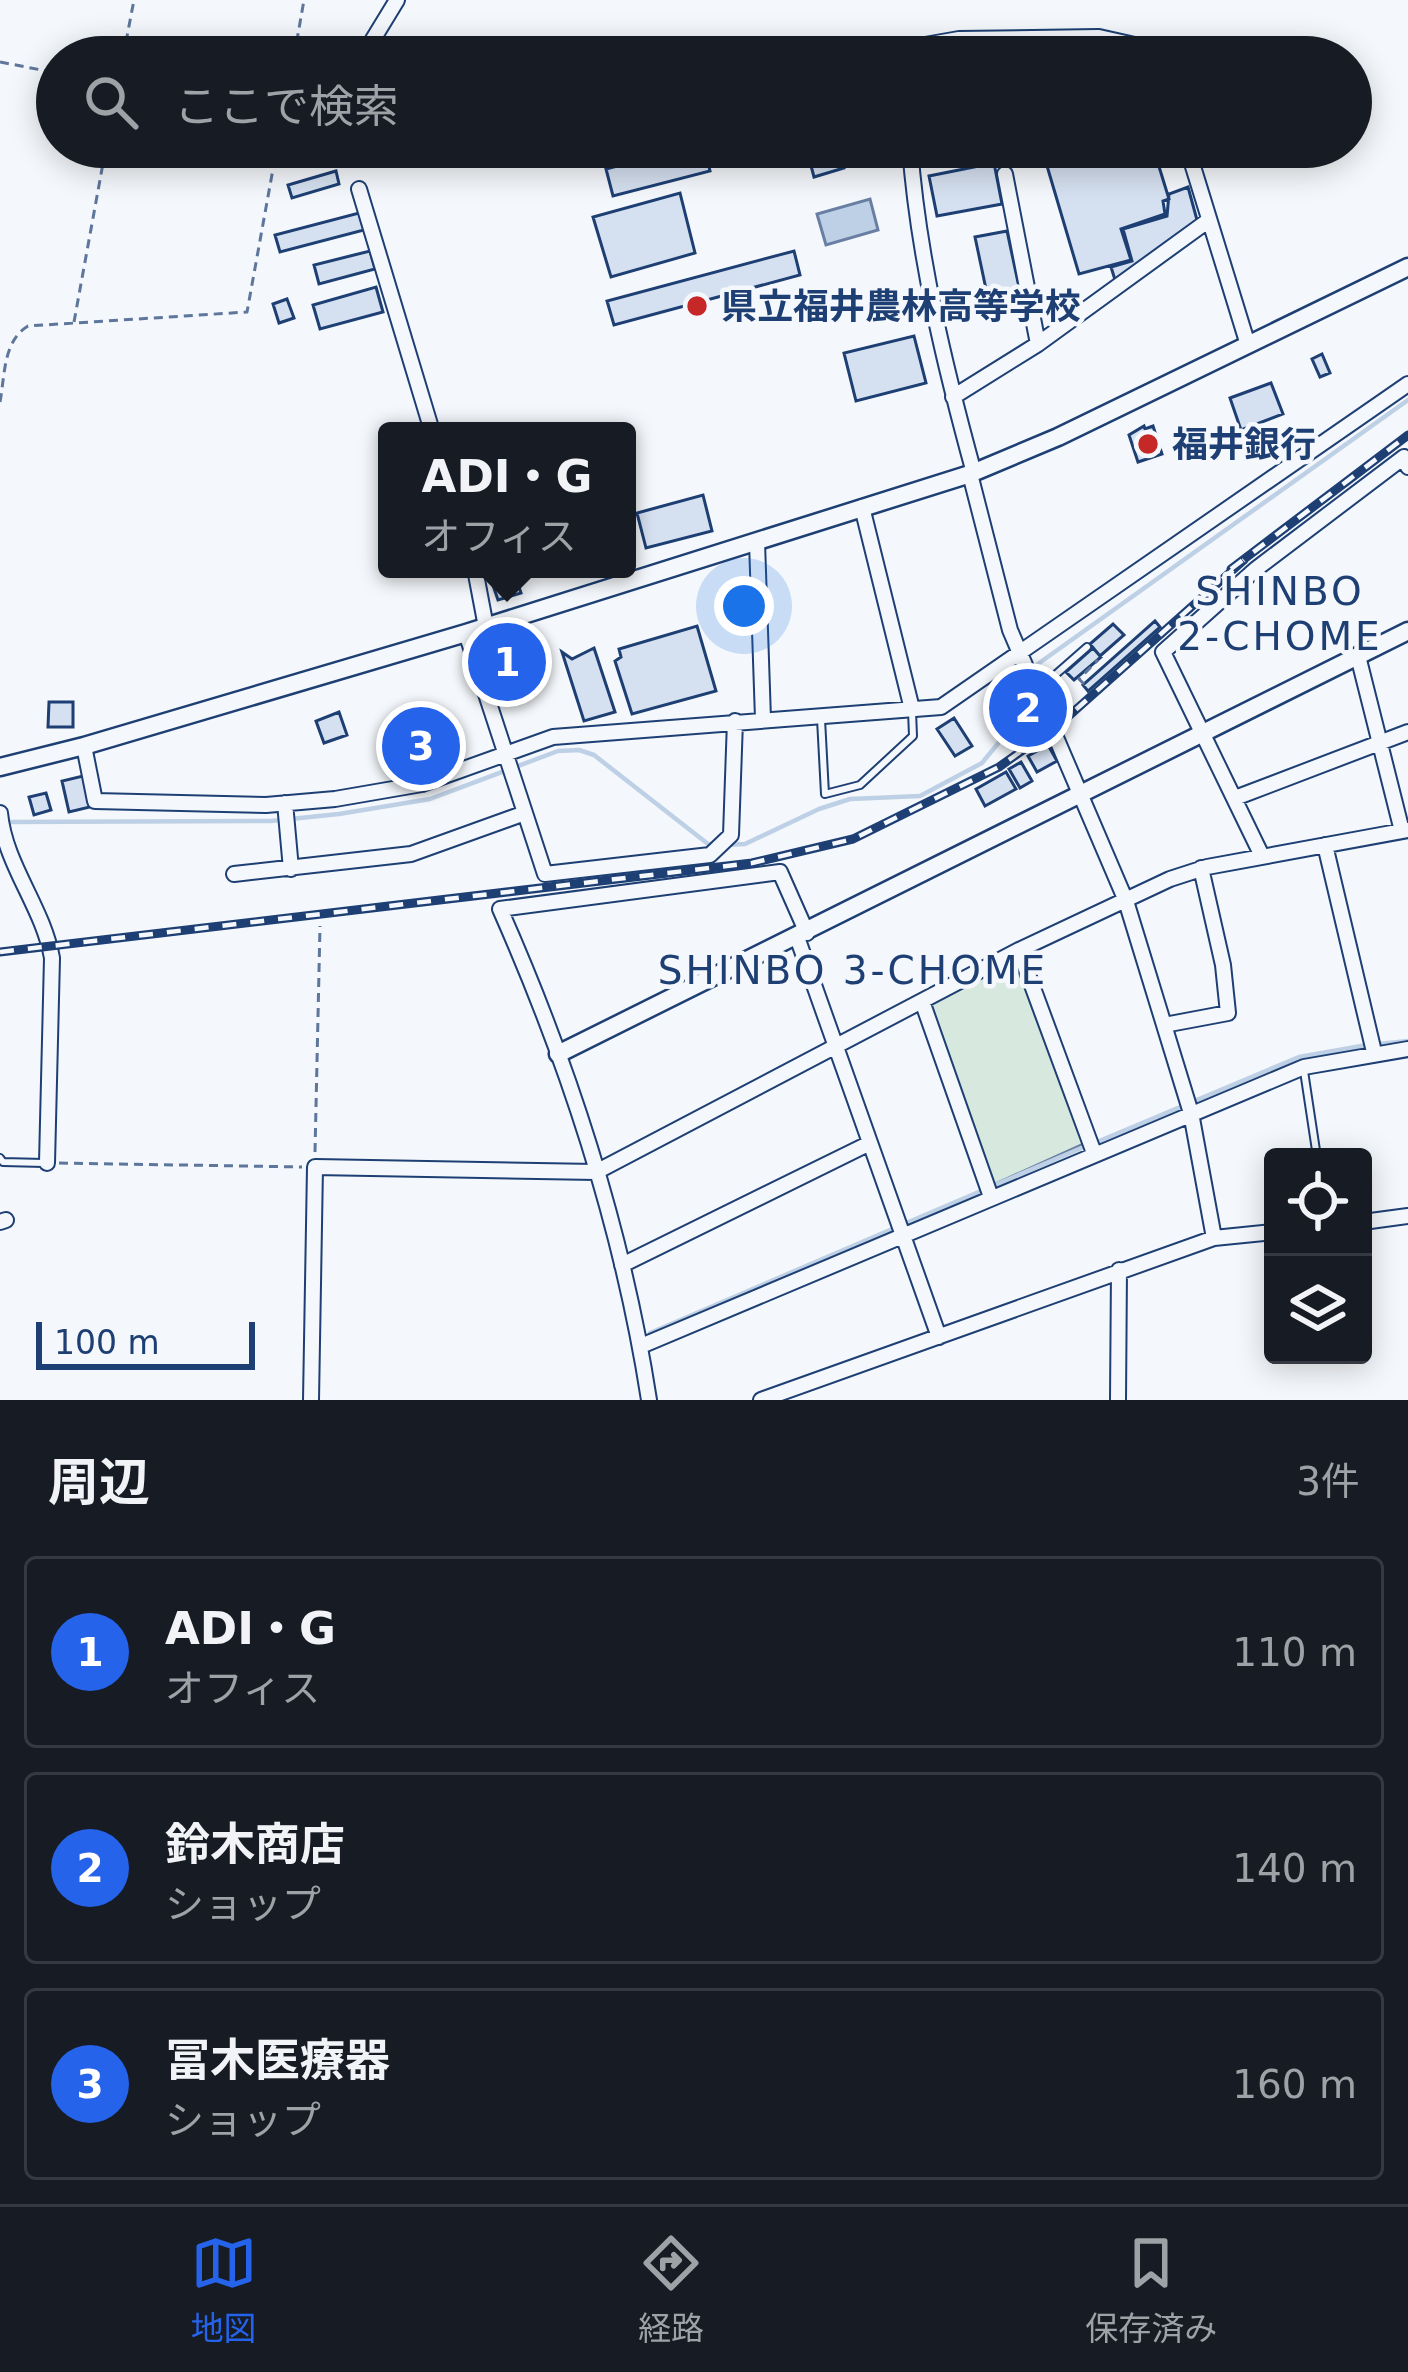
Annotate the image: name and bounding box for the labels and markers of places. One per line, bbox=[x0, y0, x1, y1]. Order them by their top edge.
place label: 県立福井農林高等学校 bbox=[721, 286, 1081, 327]
marker: 県立福井農林高等学校 bbox=[684, 293, 710, 319]
place label: 福井銀行 bbox=[1172, 424, 1316, 465]
marker: 福井銀行 bbox=[1135, 431, 1161, 457]
pin: 1 bbox=[468, 617, 546, 707]
pin: 2 bbox=[989, 663, 1067, 753]
pin: 3 bbox=[382, 701, 460, 791]

